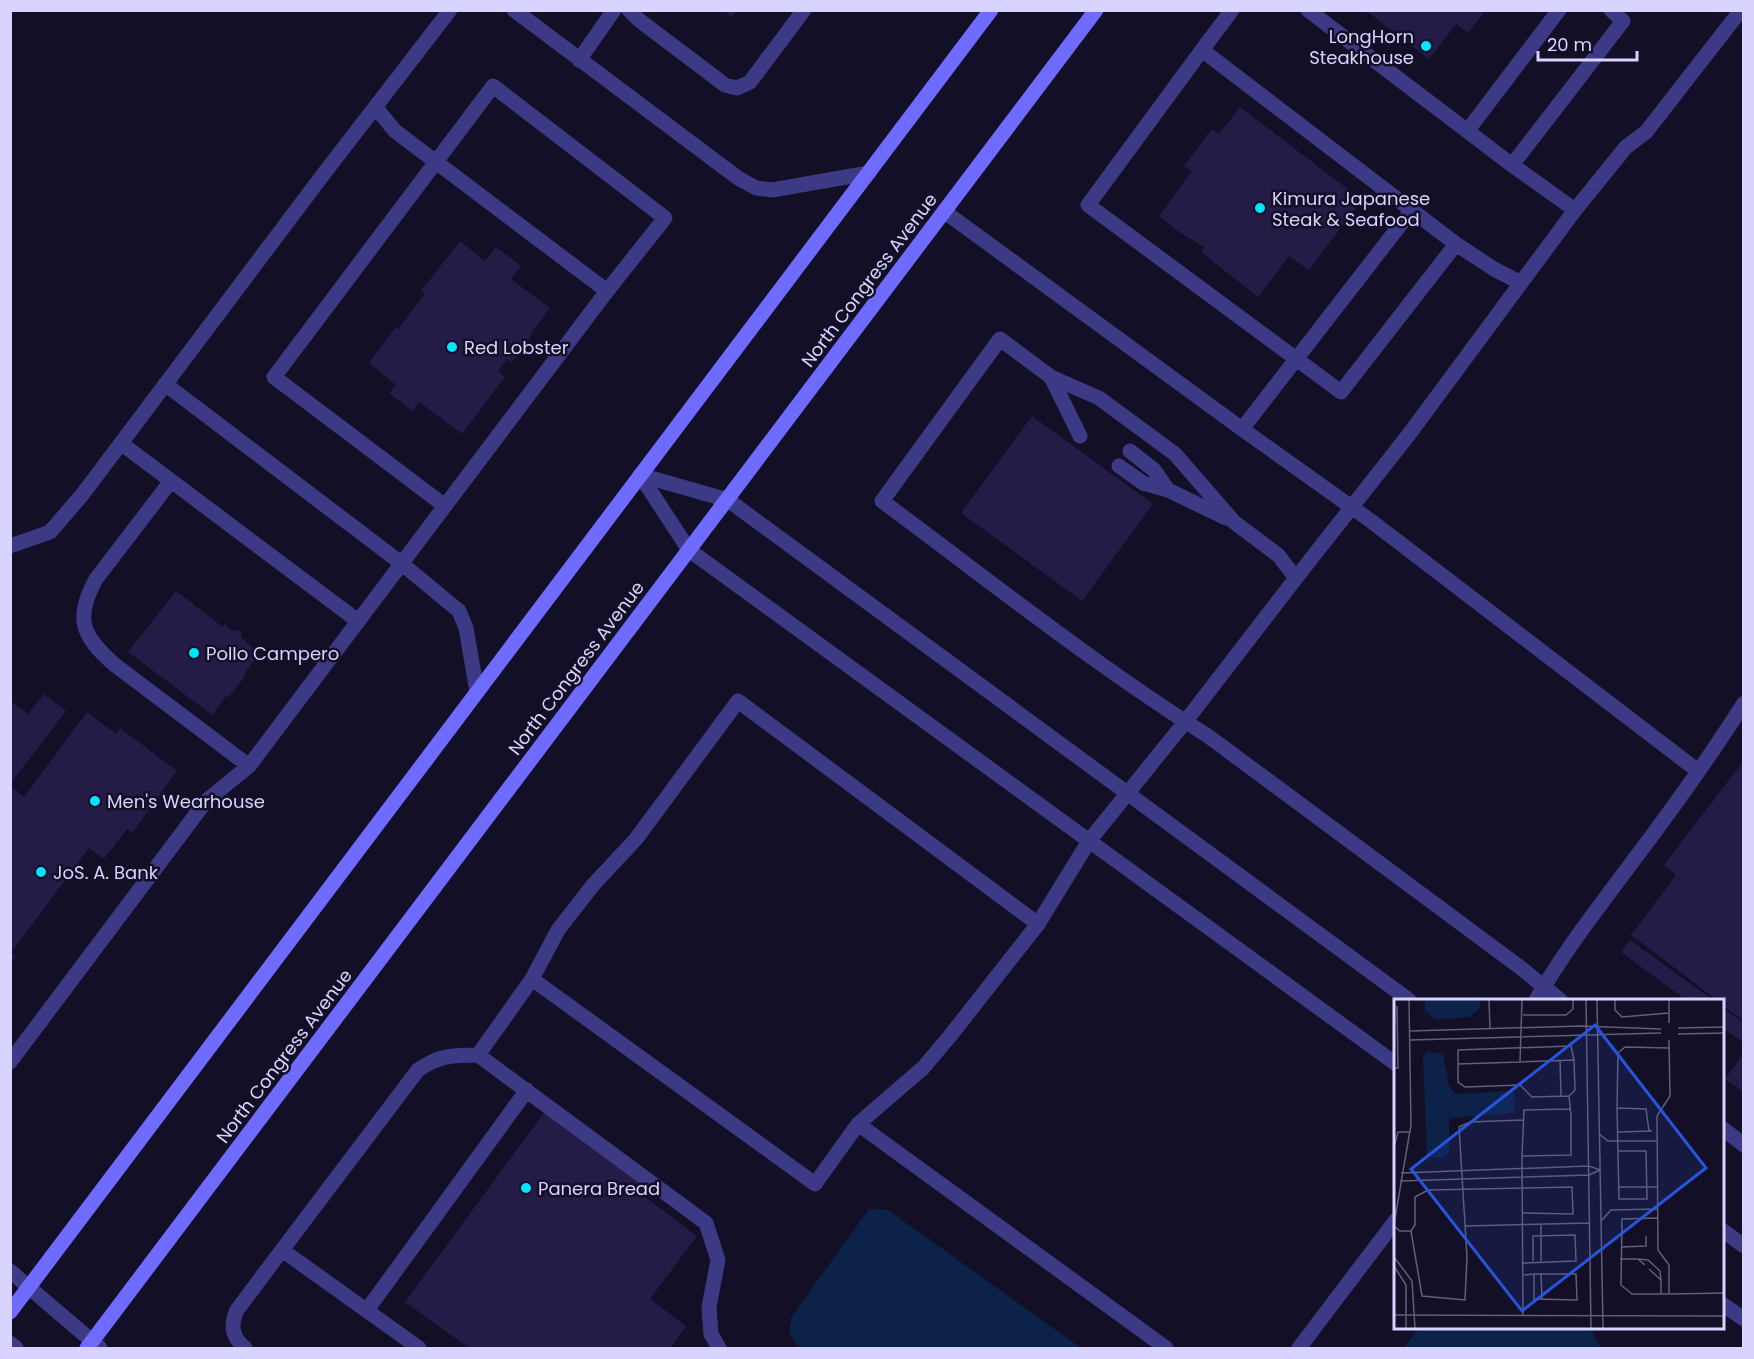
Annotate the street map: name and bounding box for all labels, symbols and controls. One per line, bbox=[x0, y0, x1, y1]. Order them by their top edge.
place label: LongHorn Steakhouse bbox=[1309, 24, 1414, 70]
scale bar bbox=[1538, 24, 1637, 62]
text: 20 m bbox=[1547, 32, 1592, 57]
marker: LongHorn Steakhouse bbox=[1419, 39, 1433, 53]
place label: Kimura Japanese Steak & Seafood bbox=[1272, 186, 1430, 232]
street label: North Congress Avenue bbox=[795, 188, 943, 372]
marker: Kimura Japanese Steak & Seafood bbox=[1253, 201, 1267, 215]
place label: Red Lobster bbox=[464, 335, 569, 360]
marker: Red Lobster bbox=[445, 340, 459, 354]
street label: North Congress Avenue bbox=[502, 576, 650, 760]
place label: Pollo Campero bbox=[206, 641, 339, 666]
marker: Pollo Campero bbox=[187, 646, 201, 660]
place label: Men's Wearhouse bbox=[107, 789, 265, 814]
marker: Men's Wearhouse bbox=[88, 794, 102, 808]
place label: JoS. A. Bank bbox=[53, 860, 159, 885]
marker: JoS. A. Bank bbox=[34, 865, 48, 879]
street label: North Congress Avenue bbox=[210, 964, 358, 1148]
inset map bbox=[1394, 999, 1724, 1329]
place label: Panera Bread bbox=[538, 1176, 660, 1201]
marker: Panera Bread bbox=[519, 1181, 533, 1195]

